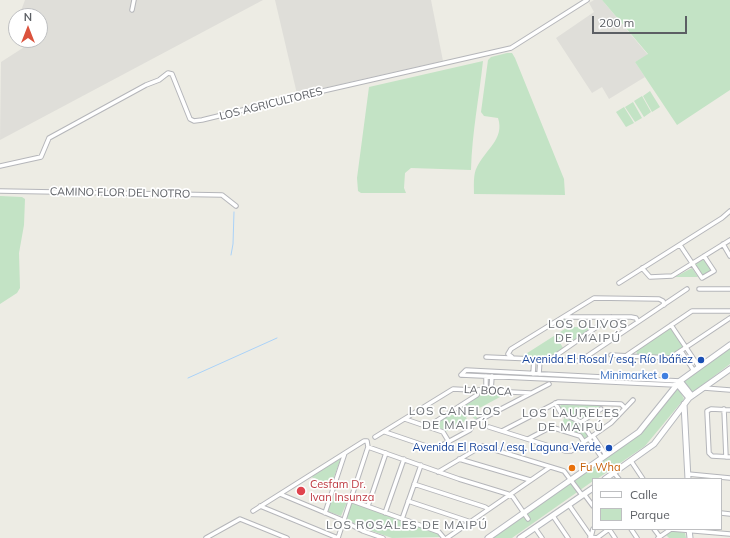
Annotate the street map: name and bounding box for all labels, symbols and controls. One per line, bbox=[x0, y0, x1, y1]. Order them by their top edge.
north arrow bbox=[8, 8, 48, 48]
scale bar bbox=[594, 8, 689, 34]
text: N bbox=[24, 10, 32, 24]
text: 200 m bbox=[599, 15, 634, 30]
street label: LOS AGRICULTORES bbox=[218, 85, 324, 123]
street label: CAMINO FLOR DEL NOTRO bbox=[50, 185, 190, 201]
district label: LOS OLIVOS DE MAIPÚ bbox=[548, 317, 628, 345]
place label: Avenida El Rosal / esq. Río Ibáñez bbox=[522, 353, 693, 367]
marker: Avenida El Rosal / esq. Río Ibáñez bbox=[696, 355, 706, 365]
place label: Minimarket bbox=[600, 369, 657, 383]
marker: Minimarket bbox=[660, 371, 670, 381]
street label: LA BOCA bbox=[464, 383, 512, 399]
district label: LOS CANELOS DE MAIPÚ bbox=[409, 404, 501, 432]
district label: LOS LAURELES DE MAIPÚ bbox=[522, 406, 620, 434]
place label: Avenida El Rosal / esq. Laguna Verde bbox=[413, 441, 601, 455]
marker: Avenida El Rosal / esq. Laguna Verde bbox=[604, 443, 614, 453]
place label: Fu Wha bbox=[580, 461, 621, 475]
marker: Fu Wha bbox=[567, 463, 577, 473]
place label: Cesfam Dr. Ivan Insunza bbox=[310, 478, 374, 504]
legend bbox=[592, 478, 722, 530]
marker: Cesfam Dr. Ivan Insunza bbox=[295, 485, 307, 497]
text: Calle bbox=[630, 487, 657, 502]
text: Parque bbox=[630, 507, 670, 522]
district label: LOS ROSALES DE MAIPÚ bbox=[326, 518, 488, 532]

